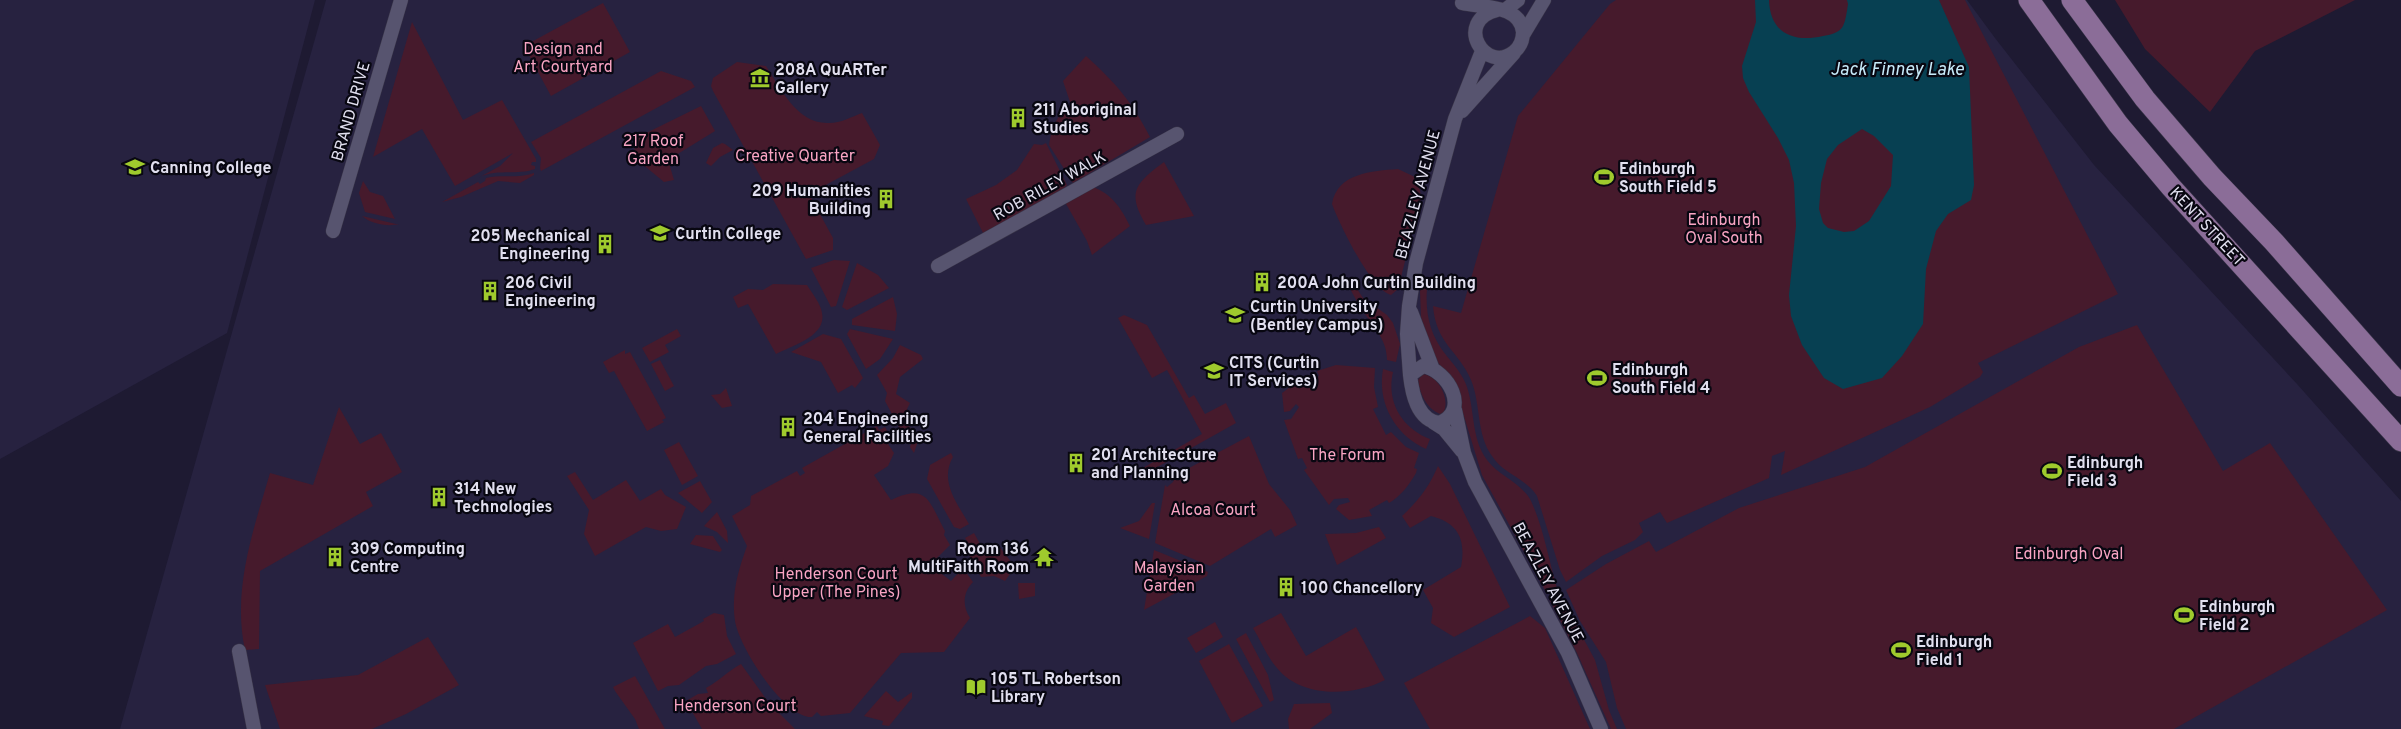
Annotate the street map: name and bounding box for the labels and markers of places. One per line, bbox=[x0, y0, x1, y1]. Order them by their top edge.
place label: 208A QuARTer Gallery bbox=[775, 61, 887, 99]
museum icon: 208A QuARTer Gallery bbox=[749, 67, 771, 89]
place label: 211 Aboriginal Studies bbox=[1033, 101, 1137, 139]
building icon: 211 Aboriginal Studies bbox=[1007, 107, 1029, 129]
school or university icon: Canning College bbox=[124, 156, 146, 178]
place label: Canning College bbox=[150, 159, 271, 179]
place label: Edinburgh South Field 5 bbox=[1619, 160, 1717, 198]
sports icon: Edinburgh South Field 5 bbox=[1593, 166, 1615, 188]
place label: 209 Humanities Building bbox=[752, 182, 871, 220]
building icon: 209 Humanities Building bbox=[875, 188, 897, 210]
school or university icon: Curtin College bbox=[649, 222, 671, 244]
place label: Curtin College bbox=[675, 225, 781, 245]
place label: 205 Mechanical Engineering bbox=[470, 227, 590, 265]
building icon: 205 Mechanical Engineering bbox=[594, 233, 616, 255]
building icon: 200A John Curtin Building bbox=[1251, 271, 1273, 293]
place label: 206 Civil Engineering bbox=[505, 274, 596, 312]
place label: 200A John Curtin Building bbox=[1277, 274, 1476, 294]
building icon: 206 Civil Engineering bbox=[479, 280, 501, 302]
place label: Curtin University (Bentley Campus) bbox=[1250, 298, 1384, 336]
school or university icon: Curtin University (Bentley Campus) bbox=[1224, 304, 1246, 326]
place label: CITS (Curtin IT Services) bbox=[1229, 354, 1319, 392]
school or university icon: CITS (Curtin IT Services) bbox=[1203, 360, 1225, 382]
place label: Edinburgh South Field 4 bbox=[1612, 361, 1710, 399]
sports icon: Edinburgh South Field 4 bbox=[1586, 367, 1608, 389]
place label: 204 Engineering General Facilities bbox=[803, 410, 932, 448]
building icon: 204 Engineering General Facilities bbox=[777, 416, 799, 438]
place label: 201 Architecture and Planning bbox=[1091, 446, 1217, 484]
building icon: 201 Architecture and Planning bbox=[1065, 452, 1087, 474]
place label: Edinburgh Field 3 bbox=[2067, 454, 2143, 492]
sports icon: Edinburgh Field 3 bbox=[2041, 460, 2063, 482]
place label: 314 New Technologies bbox=[454, 480, 553, 518]
building icon: 314 New Technologies bbox=[428, 486, 450, 508]
place label: 309 Computing Centre bbox=[350, 540, 465, 578]
place label: Room 136 MultiFaith Room bbox=[908, 540, 1029, 578]
building icon: 309 Computing Centre bbox=[324, 546, 346, 568]
temple icon: Room 136 MultiFaith Room bbox=[1033, 546, 1055, 568]
building icon: 100 Chancellory bbox=[1275, 576, 1297, 598]
place label: 100 Chancellory bbox=[1301, 579, 1422, 599]
place label: Edinburgh Field 2 bbox=[2199, 598, 2275, 636]
sports icon: Edinburgh Field 2 bbox=[2173, 604, 2195, 626]
place label: Edinburgh Field 1 bbox=[1916, 633, 1992, 671]
sports icon: Edinburgh Field 1 bbox=[1890, 639, 1912, 661]
place label: 105 TL Robertson Library bbox=[991, 670, 1121, 708]
library icon: 105 TL Robertson Library bbox=[965, 676, 987, 698]

